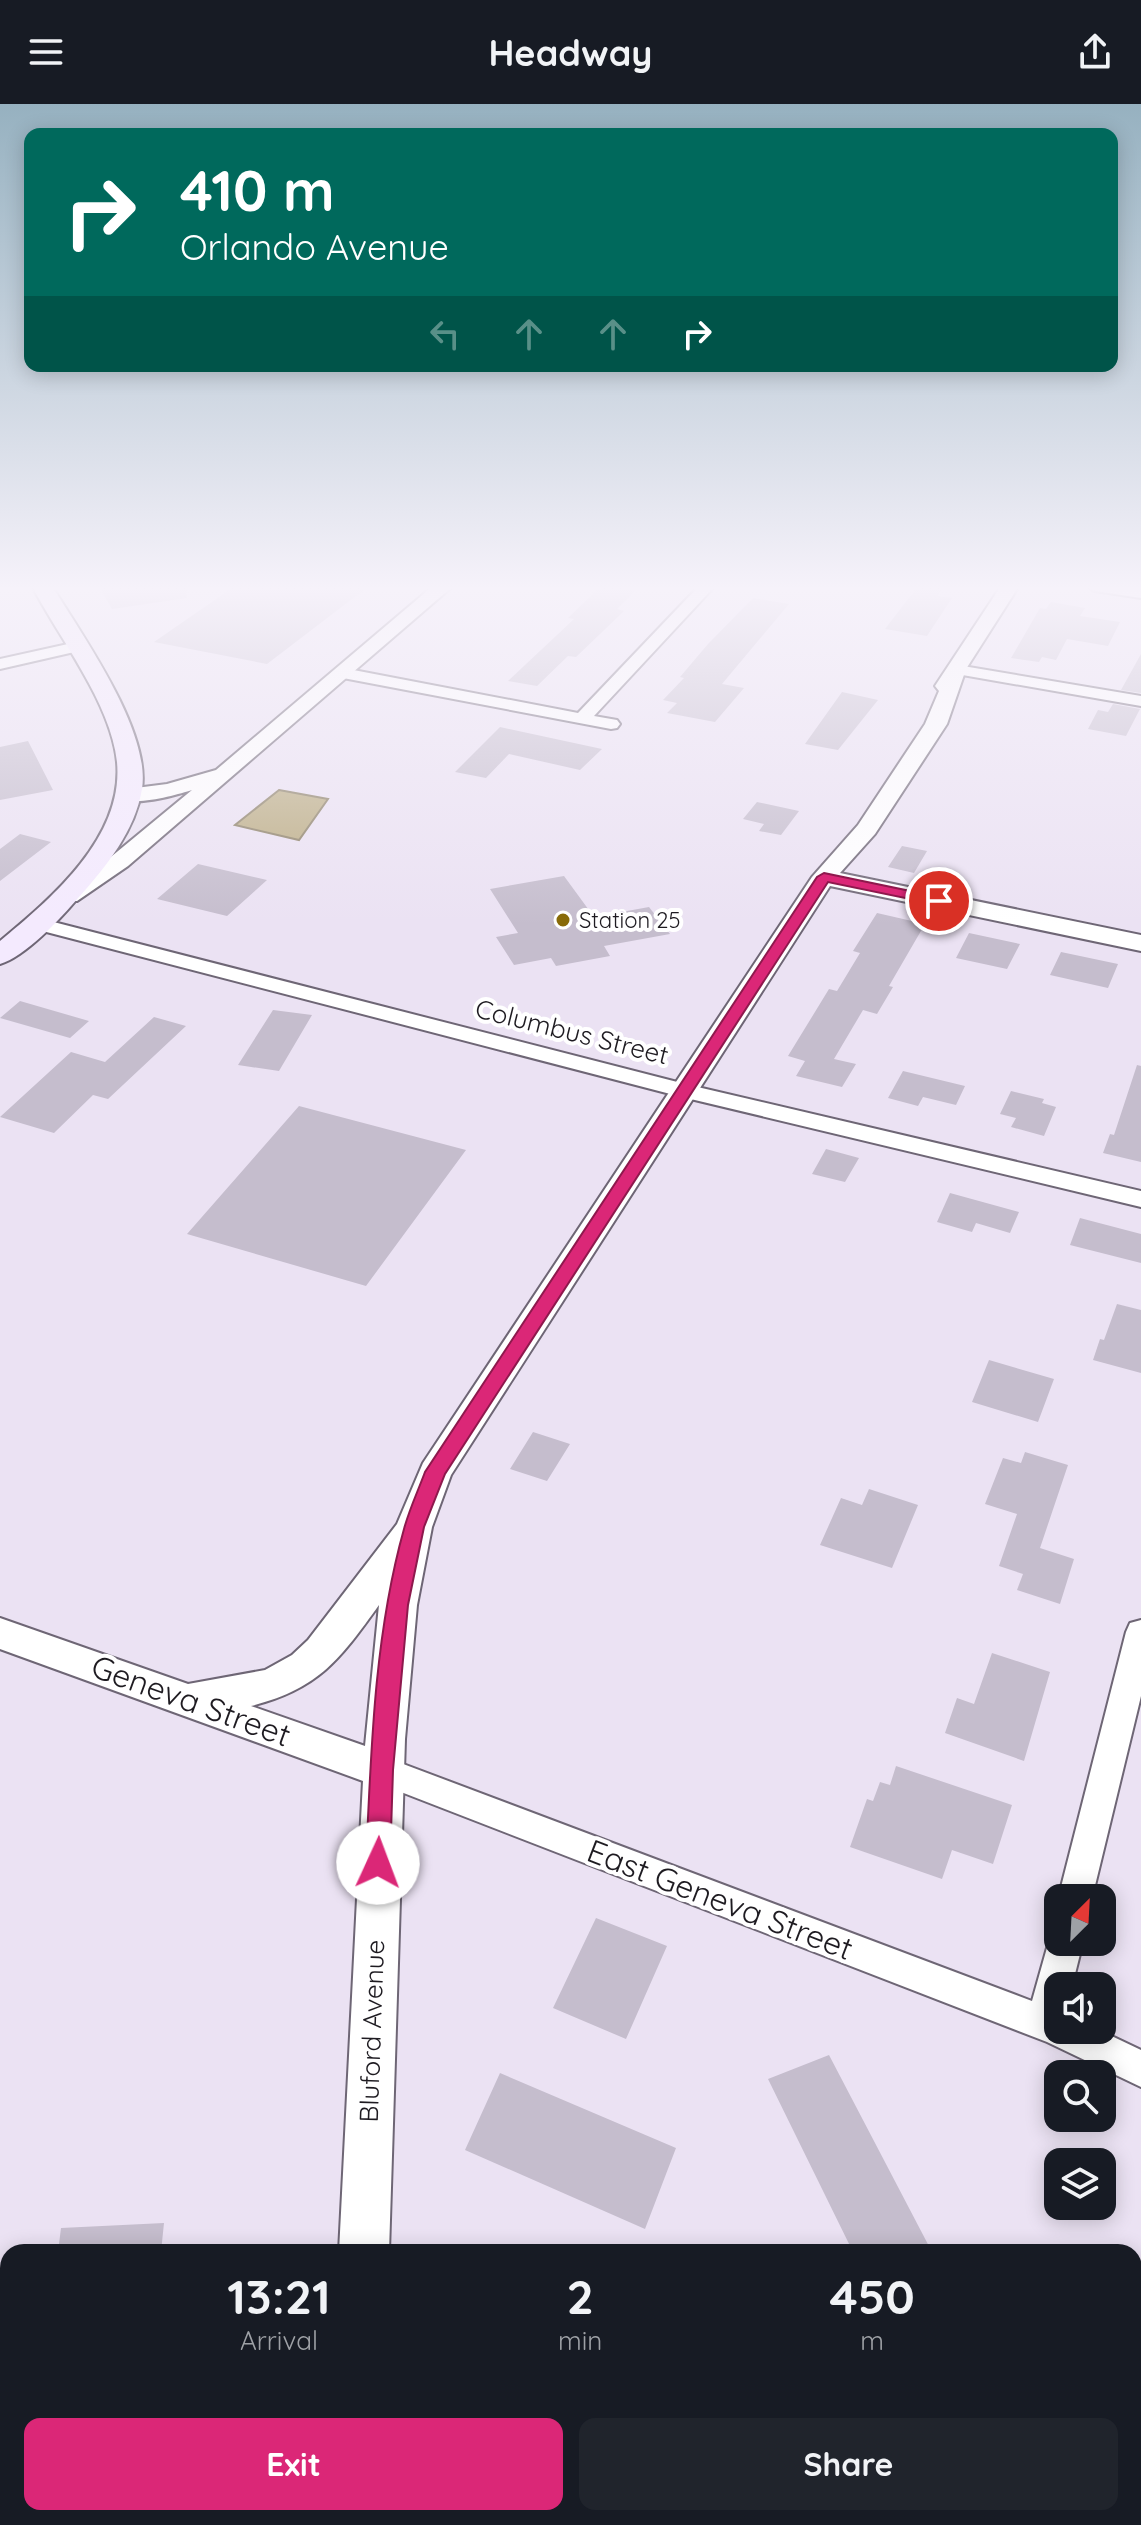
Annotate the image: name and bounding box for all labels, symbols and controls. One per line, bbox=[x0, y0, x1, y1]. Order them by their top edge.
icon: menu bbox=[24, 30, 68, 74]
text: Headway bbox=[488, 30, 653, 75]
icon: share bbox=[1073, 30, 1117, 74]
text: 410 m bbox=[180, 155, 335, 225]
icon: right bbox=[48, 160, 152, 264]
text: Orlando Avenue bbox=[180, 224, 449, 269]
icon: left bbox=[423, 312, 467, 356]
icon: ahead bbox=[507, 312, 551, 356]
icon: ahead bbox=[591, 312, 635, 356]
icon: right bbox=[675, 312, 719, 356]
pin bbox=[905, 867, 973, 935]
icon: arrive bbox=[917, 879, 961, 923]
place label: Station 25 bbox=[579, 906, 681, 934]
marker: Station 25 bbox=[554, 911, 572, 929]
street label: Columbus Street bbox=[472, 992, 672, 1071]
street label: Geneva Street bbox=[86, 1645, 296, 1755]
position arrow bbox=[336, 1821, 420, 1905]
street label: East Geneva Street bbox=[582, 1830, 859, 1968]
north arrow bbox=[1044, 1884, 1116, 1956]
map controls bbox=[1044, 1884, 1116, 2220]
street label: Bluford Avenue bbox=[352, 1939, 391, 2123]
button: sound bbox=[1044, 1972, 1116, 2044]
button: search bbox=[1044, 2060, 1116, 2132]
button: layers bbox=[1044, 2148, 1116, 2220]
text: 13:21 bbox=[227, 2266, 331, 2326]
text: 2 bbox=[566, 2266, 594, 2326]
text: 450 bbox=[829, 2266, 915, 2326]
text: Arrival bbox=[240, 2324, 318, 2357]
text: min bbox=[558, 2324, 602, 2357]
text: m bbox=[860, 2324, 884, 2357]
button: Exit bbox=[24, 2418, 563, 2510]
button: Share bbox=[579, 2418, 1118, 2510]

